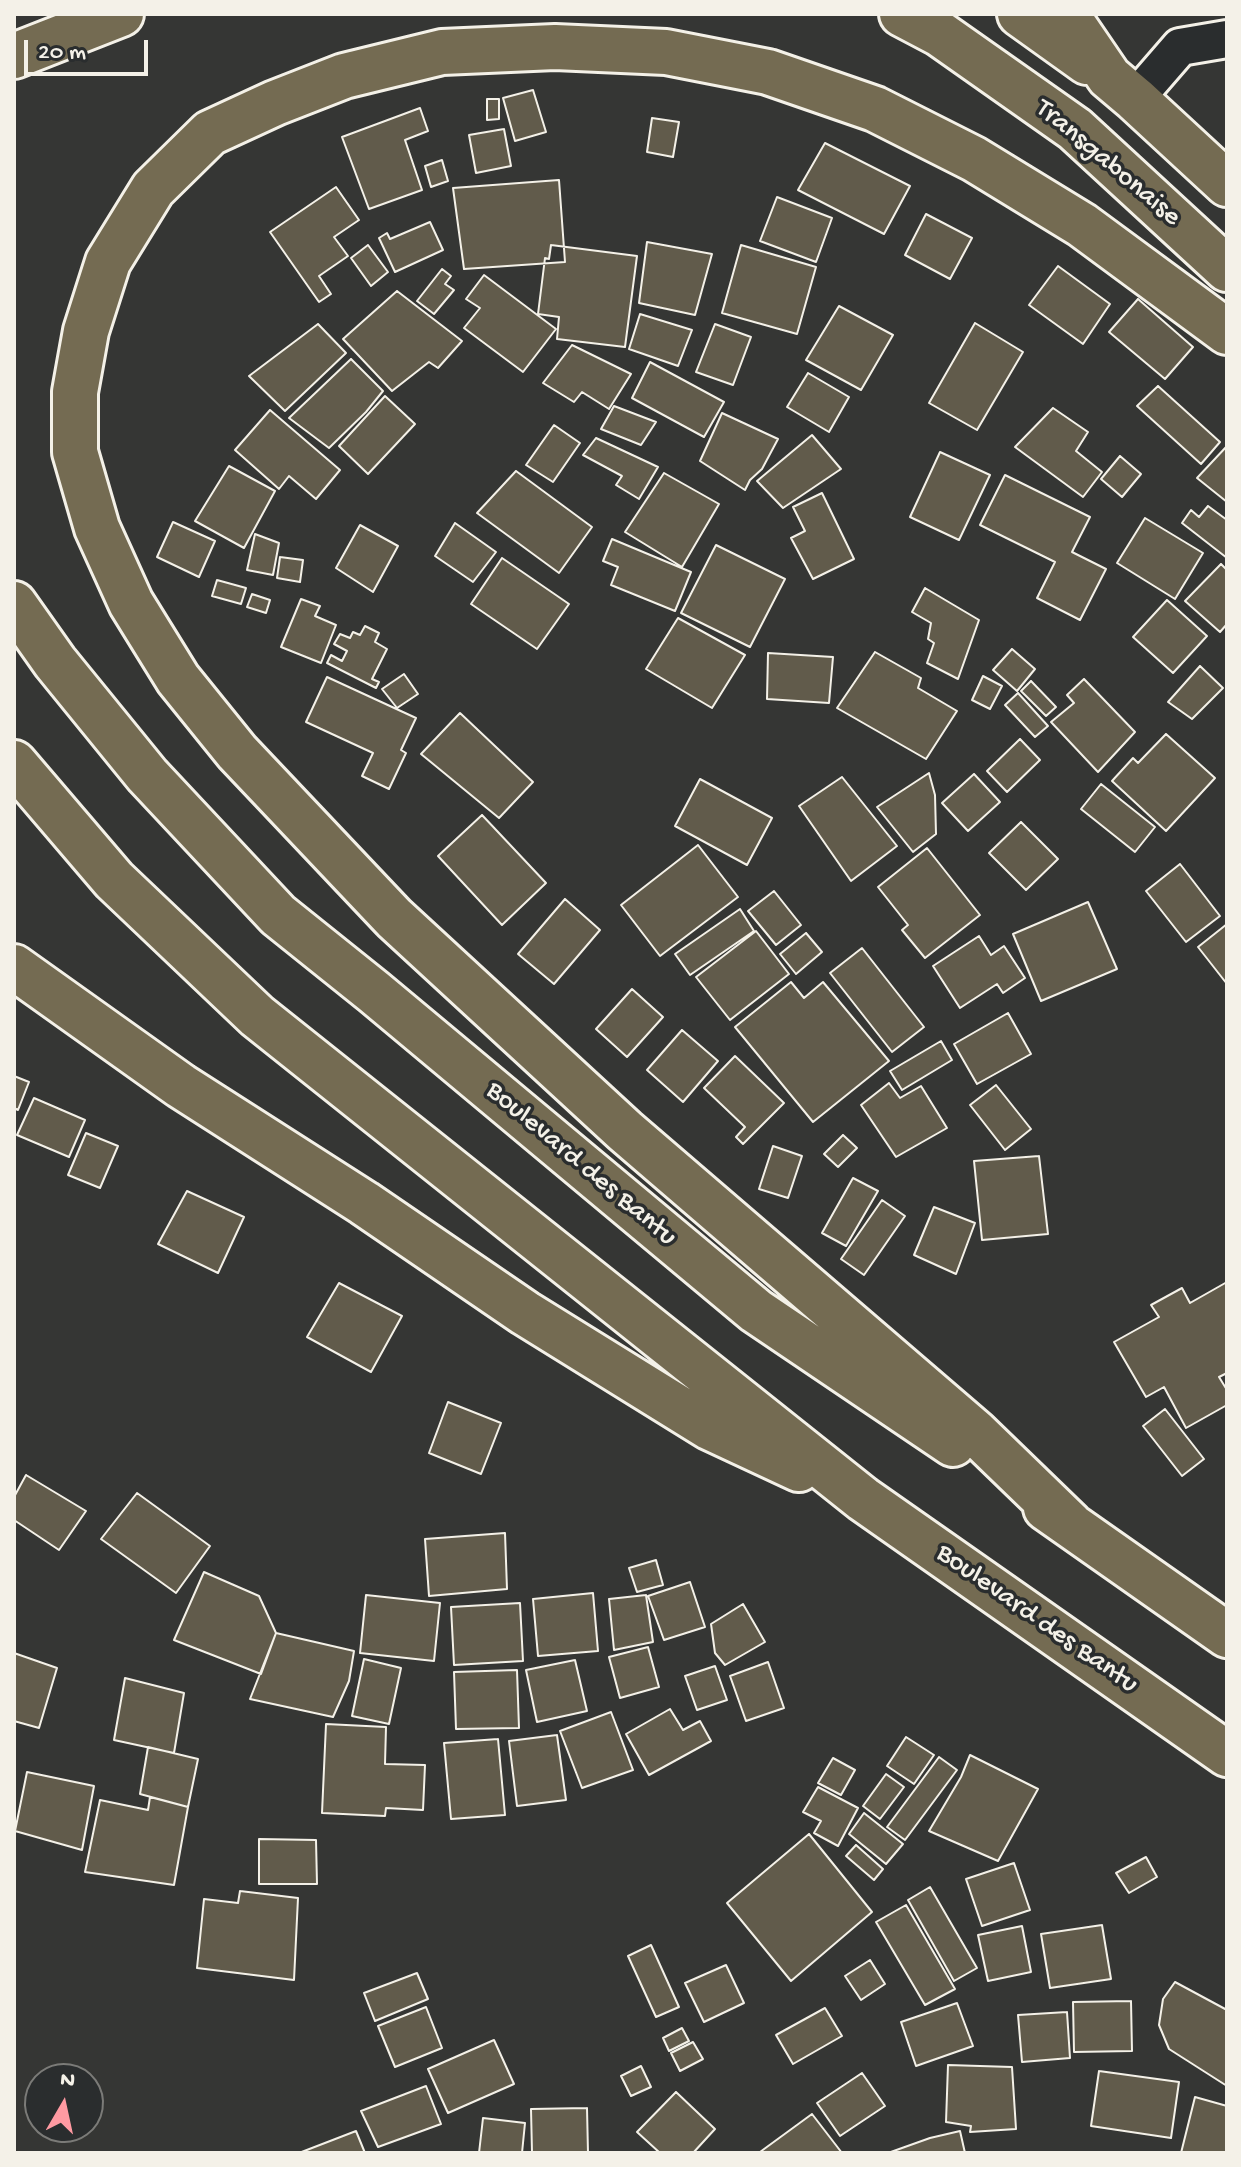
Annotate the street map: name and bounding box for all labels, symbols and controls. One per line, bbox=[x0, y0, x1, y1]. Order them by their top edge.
scale bar bbox=[28, 24, 152, 74]
text: 20 m bbox=[38, 39, 86, 68]
street label: Transgabonaise bbox=[1027, 93, 1187, 235]
street label: Boulevard des Bantu bbox=[478, 1075, 682, 1255]
street label: Boulevard des Bantu bbox=[928, 1538, 1144, 1702]
north arrow bbox=[24, 2063, 104, 2143]
text: N bbox=[58, 2067, 77, 2095]

